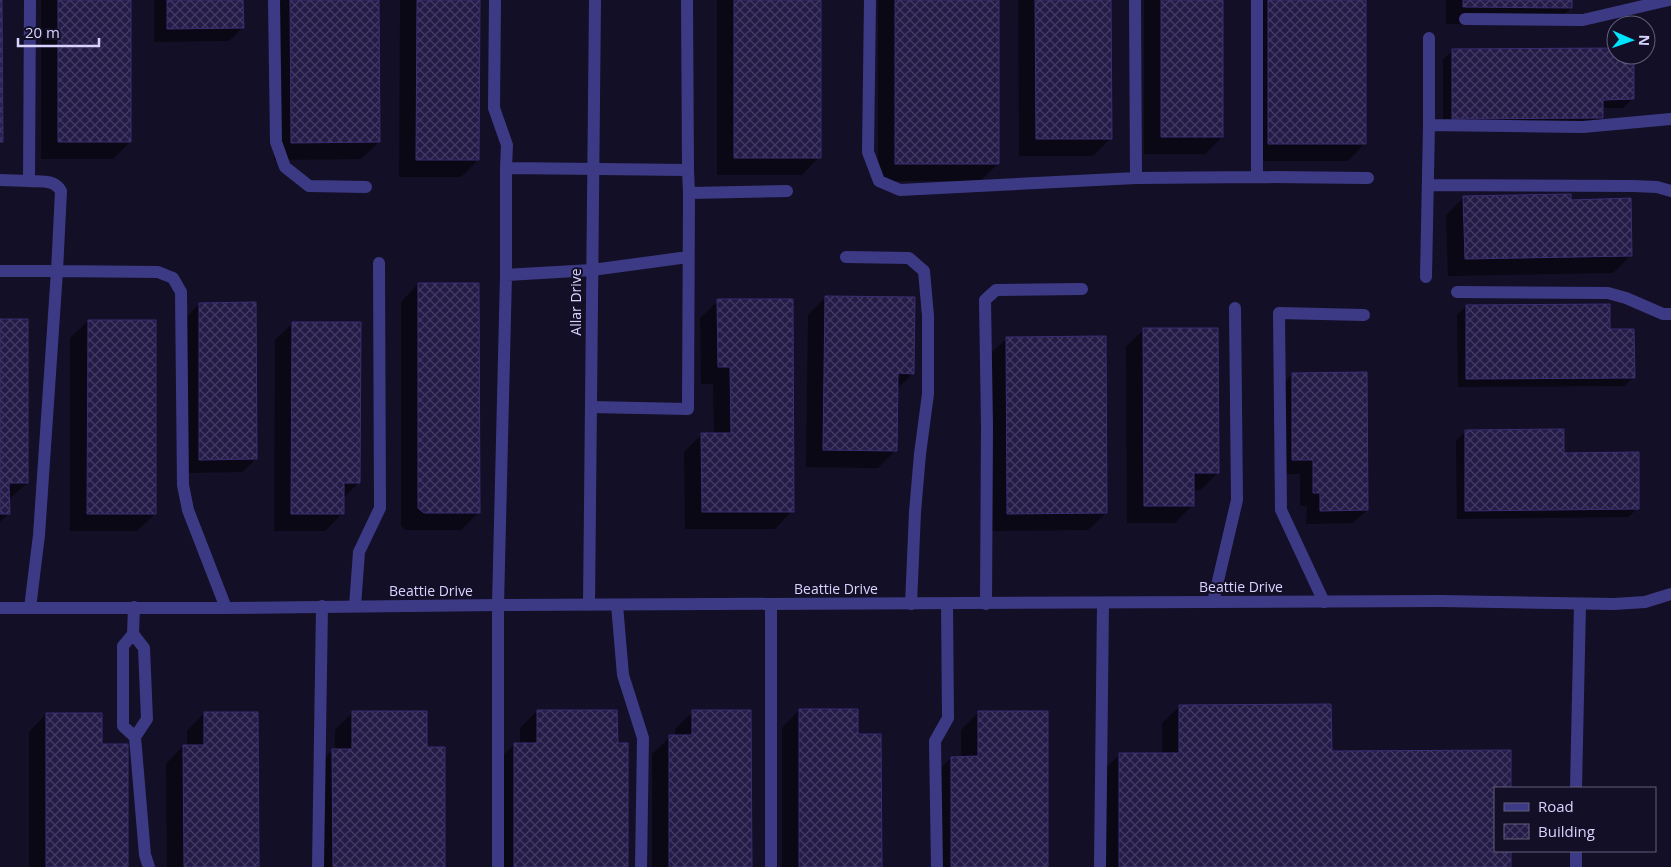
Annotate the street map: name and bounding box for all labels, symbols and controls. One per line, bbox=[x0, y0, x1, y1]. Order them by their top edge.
scale bar bbox=[18, 15, 99, 47]
north arrow bbox=[1606, 15, 1656, 65]
text: 20 m bbox=[25, 22, 60, 42]
text: N bbox=[1635, 34, 1654, 46]
street label: Allar Drive bbox=[566, 268, 585, 336]
street label: Beattie Drive bbox=[1199, 577, 1283, 596]
street label: Beattie Drive bbox=[794, 579, 878, 598]
street label: Beattie Drive bbox=[389, 581, 473, 600]
legend bbox=[1494, 787, 1656, 852]
text: Road bbox=[1538, 796, 1574, 816]
text: Building bbox=[1538, 821, 1595, 841]

